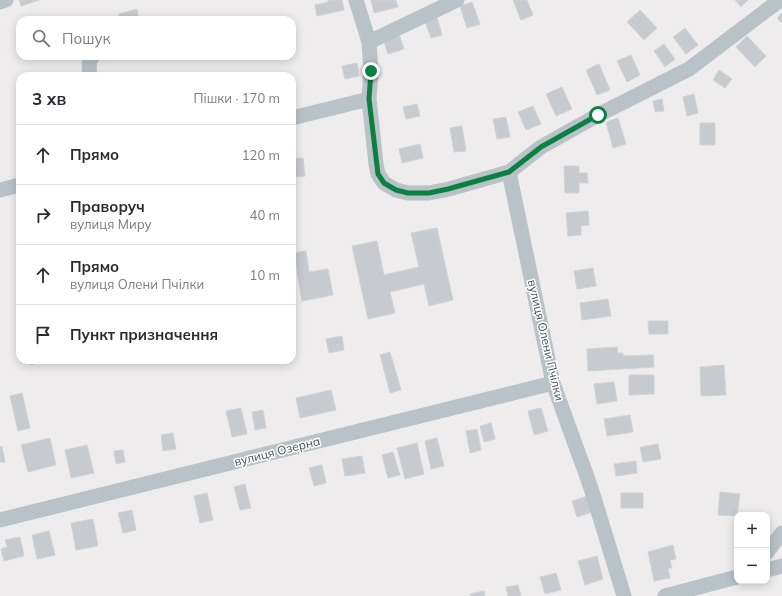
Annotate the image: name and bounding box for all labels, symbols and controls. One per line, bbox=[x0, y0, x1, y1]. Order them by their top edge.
search box bbox=[16, 16, 296, 60]
icon: search bbox=[30, 27, 52, 49]
text: Пошук bbox=[62, 29, 111, 48]
route end bbox=[362, 62, 380, 80]
text: 3 хв bbox=[32, 88, 66, 109]
text: Пішки · 170 m bbox=[193, 90, 280, 106]
route start bbox=[589, 106, 607, 124]
icon: ahead bbox=[32, 144, 54, 166]
text: Прямо bbox=[70, 145, 119, 164]
text: 120 m bbox=[242, 147, 280, 163]
text: Праворуч bbox=[70, 197, 145, 216]
icon: right bbox=[32, 204, 54, 226]
text: 40 m bbox=[250, 207, 280, 223]
text: вулиця Миру bbox=[70, 216, 152, 232]
text: Прямо bbox=[70, 257, 119, 276]
icon: ahead bbox=[32, 264, 54, 286]
text: 10 m bbox=[250, 267, 280, 283]
text: вулиця Олени Пчілки bbox=[70, 276, 204, 292]
street label: вулиця Олени Пчілки bbox=[525, 278, 567, 402]
icon: arrive bbox=[32, 324, 54, 346]
text: Пункт призначення bbox=[70, 325, 218, 344]
street label: вулиця Озерна bbox=[233, 433, 321, 469]
map controls bbox=[734, 512, 770, 584]
button: + bbox=[734, 512, 770, 548]
button: − bbox=[734, 548, 770, 584]

